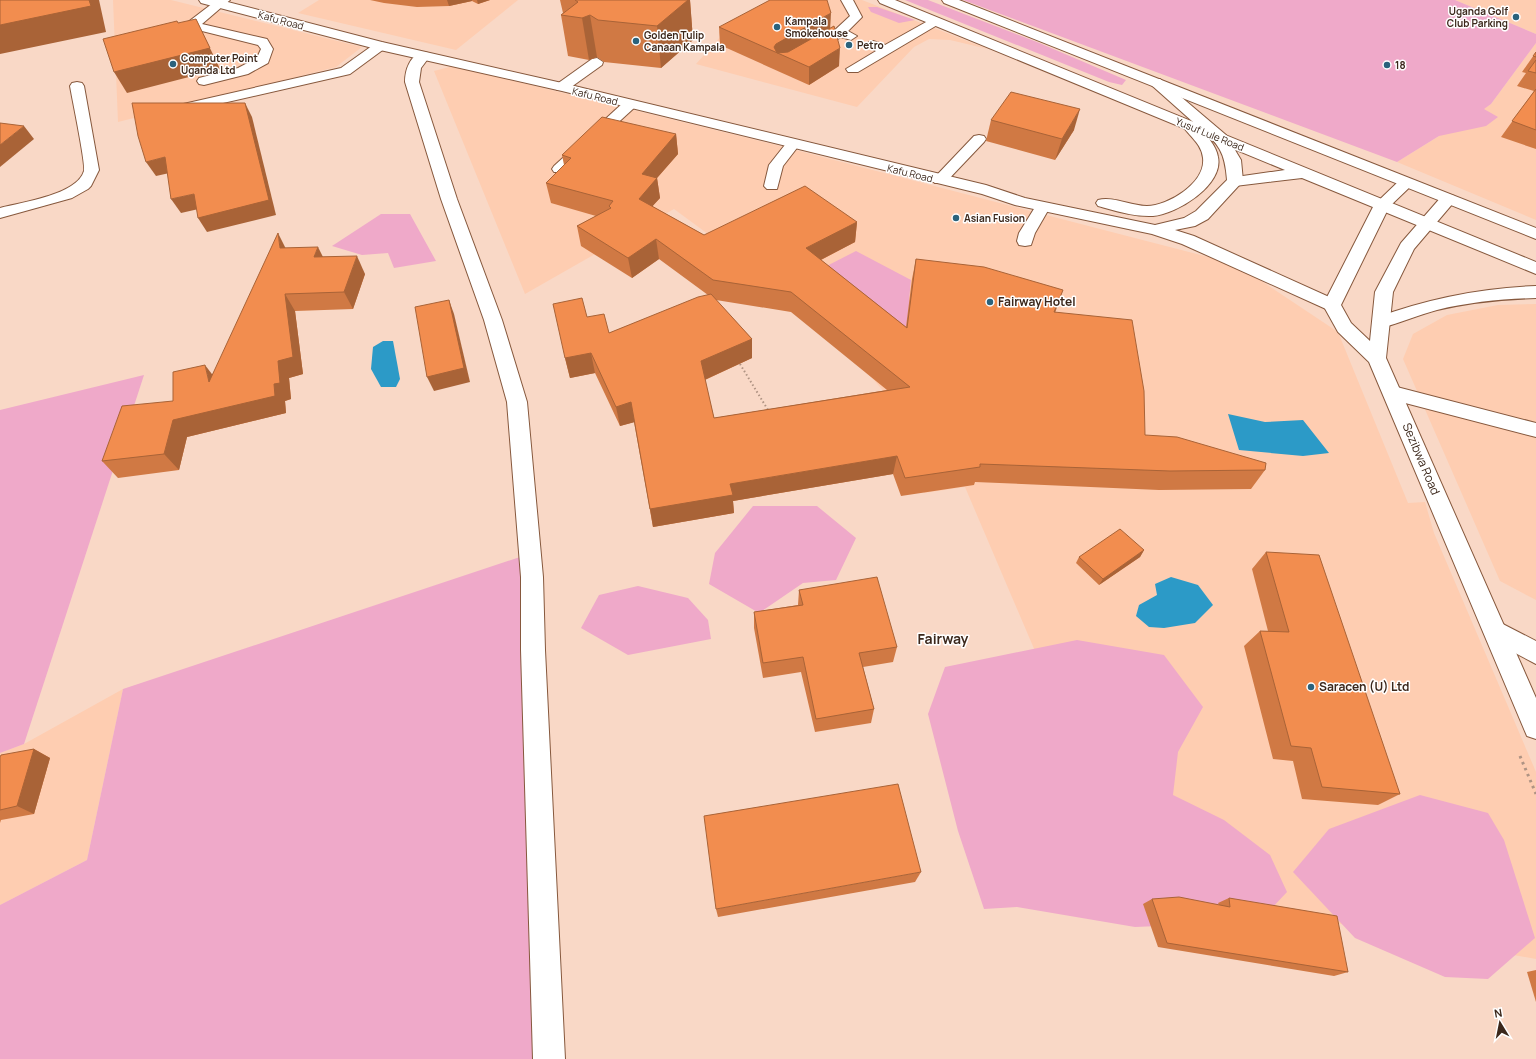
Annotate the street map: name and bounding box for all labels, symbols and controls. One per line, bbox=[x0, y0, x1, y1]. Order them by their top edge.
place label: Uganda Golf Club Parking bbox=[1447, 4, 1508, 30]
street label: Kafu Road bbox=[257, 7, 305, 33]
marker: Uganda Golf Club Parking bbox=[1511, 12, 1521, 22]
place label: Kampala Smokehouse bbox=[785, 14, 848, 40]
marker: Kampala Smokehouse bbox=[772, 22, 782, 32]
place label: Golden Tulip Canaan Kampala bbox=[644, 28, 725, 54]
marker: Golden Tulip Canaan Kampala bbox=[631, 36, 641, 46]
place label: Petro bbox=[857, 38, 884, 52]
marker: Petro bbox=[844, 40, 854, 50]
place label: Computer Point Uganda Ltd bbox=[181, 51, 258, 77]
place label: 18 bbox=[1395, 58, 1406, 72]
marker: Computer Point Uganda Ltd bbox=[168, 59, 178, 69]
marker: 18 bbox=[1382, 60, 1392, 70]
street label: Kafu Road bbox=[571, 84, 619, 108]
street label: Yusuf Lule Road bbox=[1174, 114, 1246, 154]
street label: Kafu Road bbox=[886, 161, 934, 185]
place label: Asian Fusion bbox=[964, 211, 1025, 225]
marker: Asian Fusion bbox=[951, 213, 961, 223]
place label: Fairway Hotel bbox=[998, 293, 1076, 310]
marker: Fairway Hotel bbox=[985, 297, 995, 307]
street label: Sezibwa Road bbox=[1399, 420, 1444, 497]
district label: Fairway bbox=[918, 629, 969, 648]
place label: Saracen (U) Ltd bbox=[1319, 678, 1409, 695]
marker: Saracen (U) Ltd bbox=[1306, 682, 1316, 692]
north arrow bbox=[1480, 1003, 1520, 1043]
text: N bbox=[1493, 1005, 1503, 1021]

